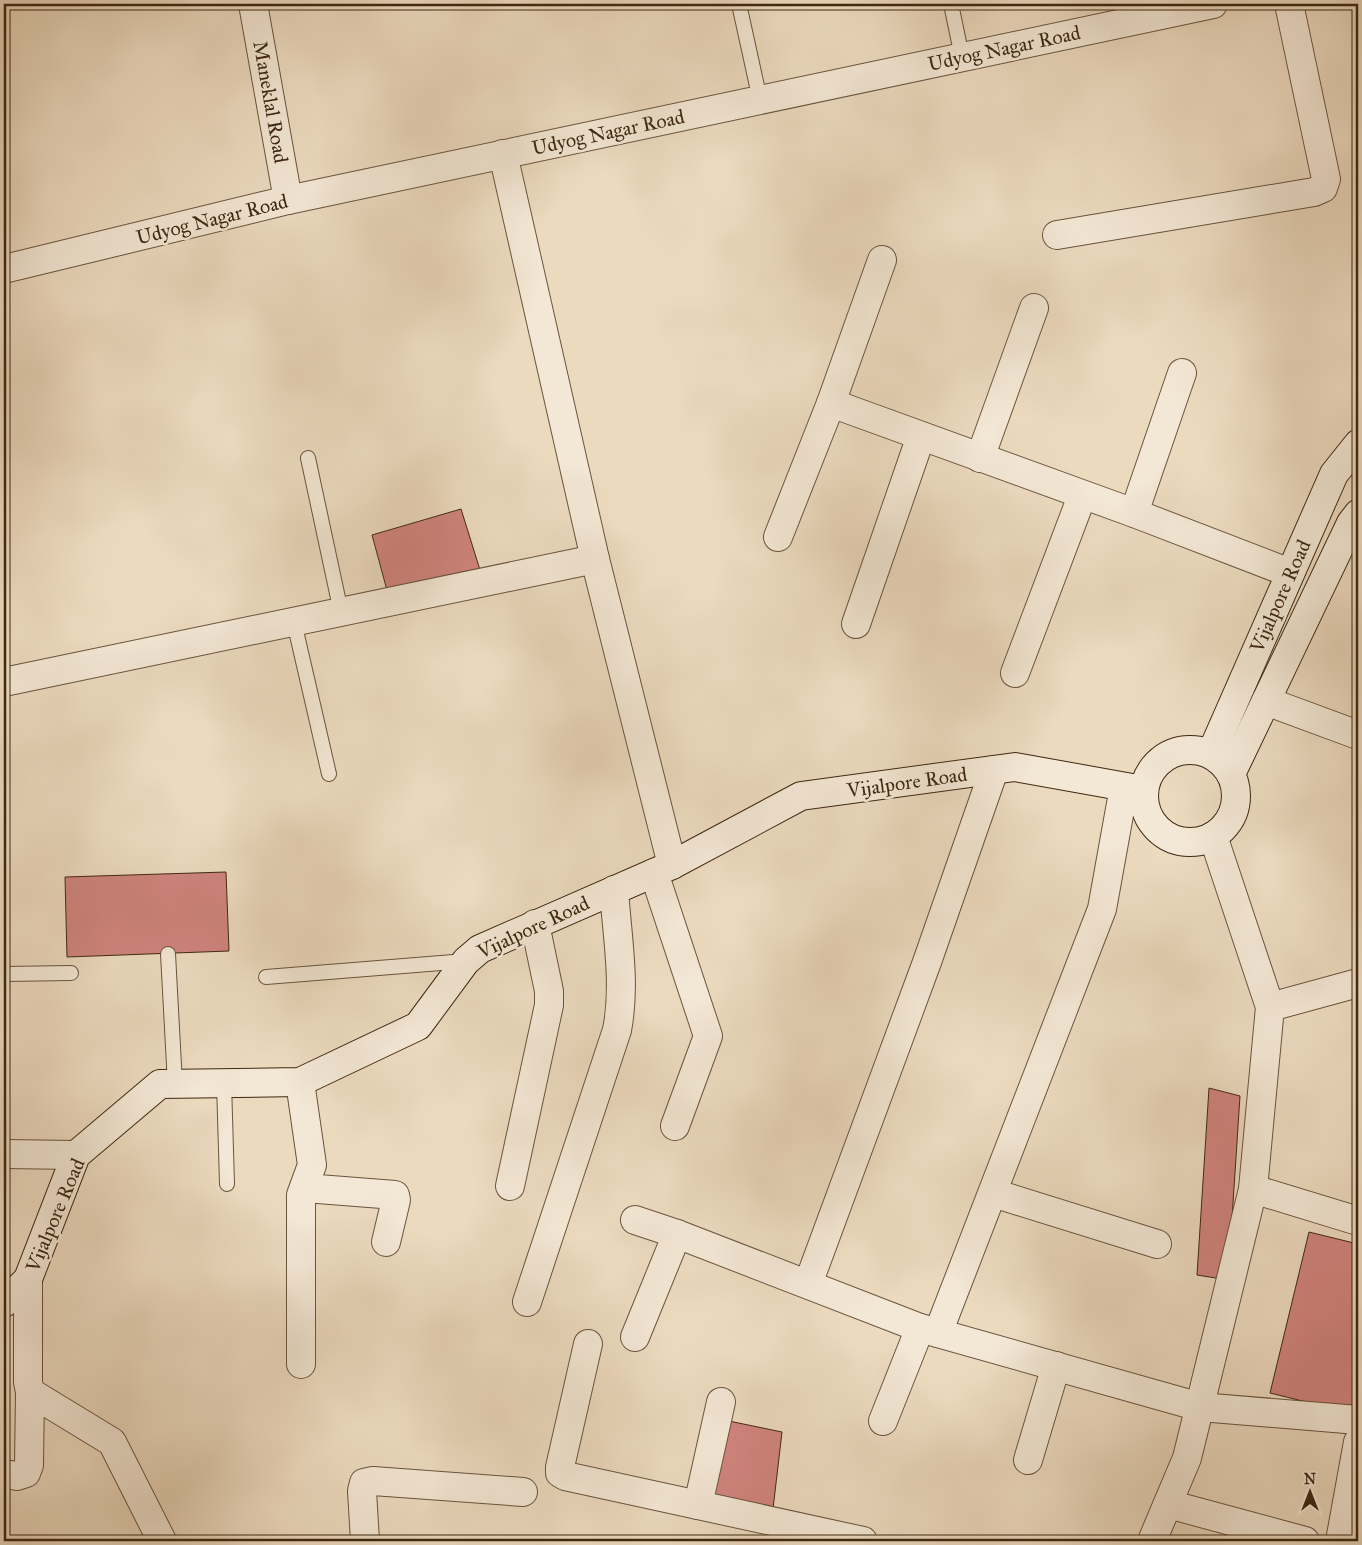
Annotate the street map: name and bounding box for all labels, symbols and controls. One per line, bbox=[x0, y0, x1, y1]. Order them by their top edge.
street label: Udyog Nagar Road bbox=[925, 20, 1083, 77]
street label: Maneklal Road bbox=[248, 39, 294, 165]
street label: Udyog Nagar Road bbox=[529, 104, 687, 161]
street label: Udyog Nagar Road bbox=[134, 189, 291, 250]
street label: Vijalpore Road bbox=[1244, 536, 1316, 657]
street label: Vijalpore Road bbox=[844, 762, 969, 802]
street label: Vijalpore Road bbox=[472, 891, 593, 964]
street label: Vijalpore Road bbox=[20, 1155, 90, 1276]
north arrow bbox=[1284, 1468, 1334, 1518]
text: N bbox=[1304, 1471, 1316, 1488]

